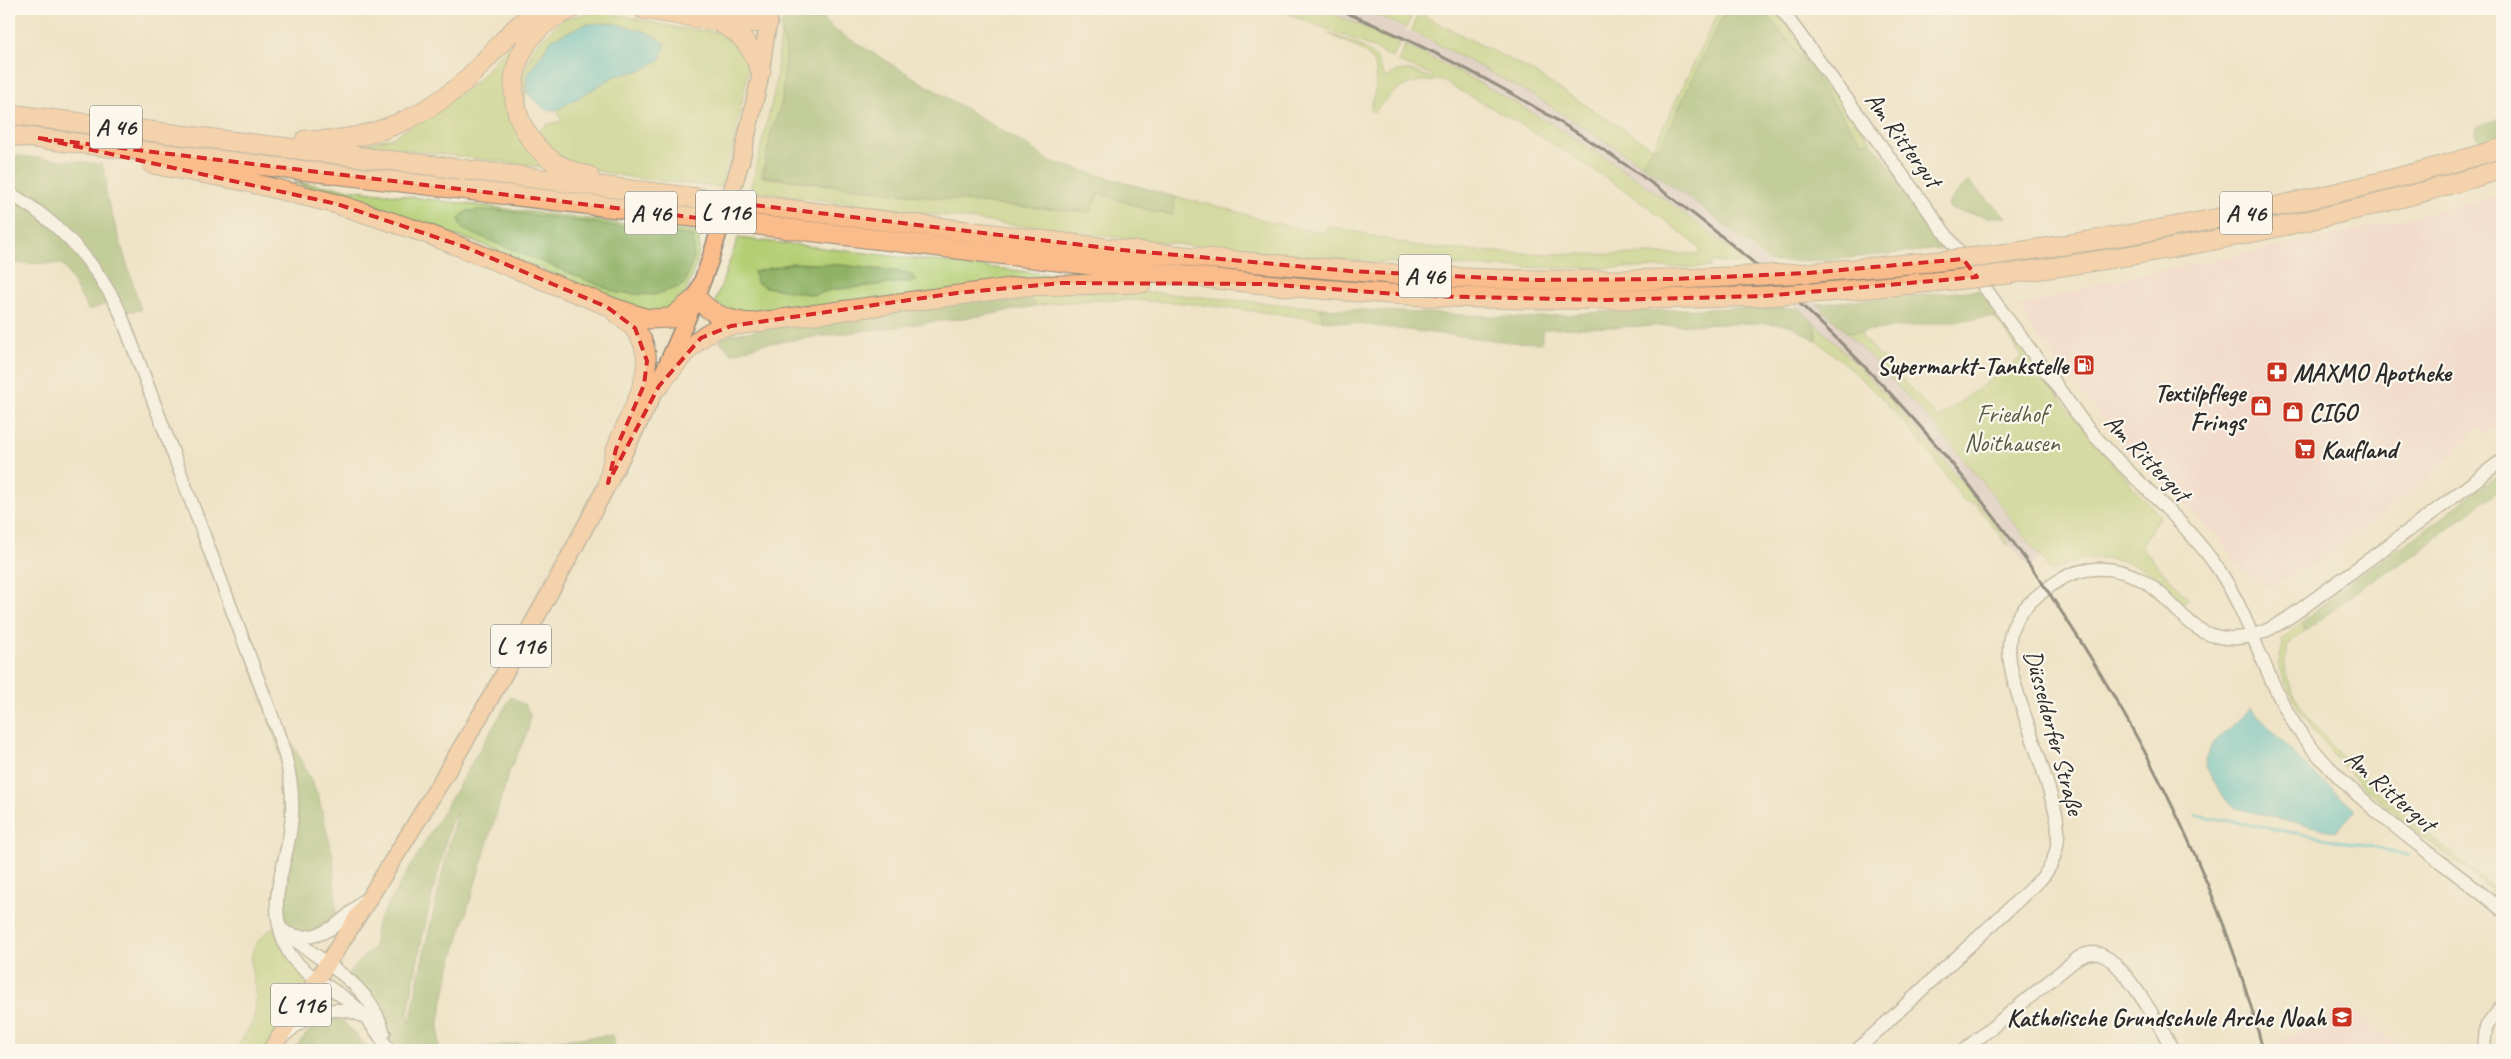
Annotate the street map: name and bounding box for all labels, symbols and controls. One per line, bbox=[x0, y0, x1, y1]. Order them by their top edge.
street label: Am Rittergut bbox=[1858, 85, 1951, 197]
road number: A 46 bbox=[90, 105, 142, 148]
road number: L 116 bbox=[696, 190, 756, 233]
road number: A 46 bbox=[625, 192, 677, 234]
road number: A 46 bbox=[2220, 192, 2272, 234]
road number: A 46 bbox=[1399, 255, 1451, 298]
place label: Supermarkt-Tankstelle bbox=[1877, 350, 2070, 382]
fuel station icon: Supermarkt-Tankstelle bbox=[2072, 353, 2096, 377]
place label: MAXMO Apotheke bbox=[2293, 357, 2453, 389]
pharmacy icon: MAXMO Apotheke bbox=[2265, 360, 2289, 384]
place label: Textilpflege Frings bbox=[2154, 377, 2248, 438]
shop icon: Textilpflege Frings bbox=[2249, 394, 2273, 418]
place label: CIGO bbox=[2309, 397, 2360, 429]
park label: Friedhof Noithausen bbox=[1964, 398, 2060, 459]
shop icon: CIGO bbox=[2281, 400, 2305, 424]
street label: Am Rittergut bbox=[2097, 407, 2200, 511]
place label: Kaufland bbox=[2321, 434, 2402, 466]
supermarket icon: Kaufland bbox=[2293, 437, 2317, 461]
road number: L 116 bbox=[491, 624, 551, 668]
street label: Düsseldorfer Straße bbox=[2017, 646, 2092, 820]
street label: Am Rittergut bbox=[2338, 742, 2445, 842]
road number: L 116 bbox=[271, 984, 331, 1026]
place label: Katholische Grundschule Arche Noah bbox=[2007, 1002, 2327, 1034]
school or university icon: Katholische Grundschule Arche Noah bbox=[2330, 1005, 2354, 1029]

